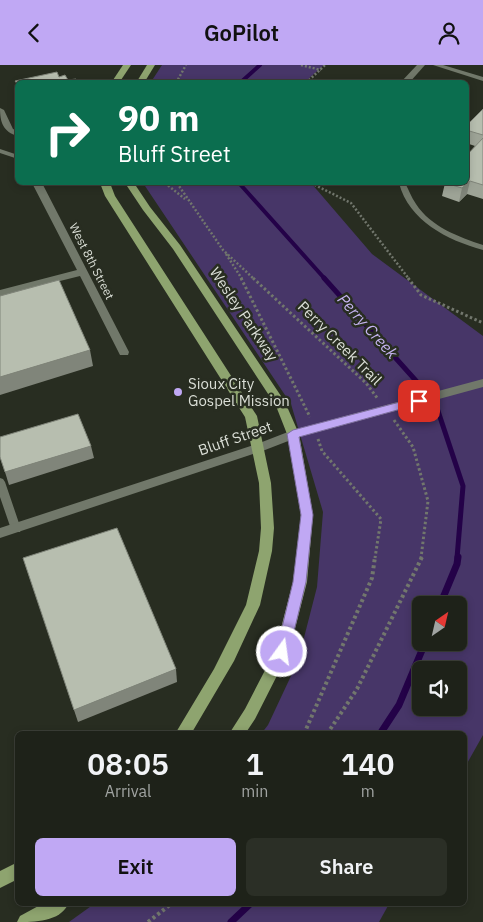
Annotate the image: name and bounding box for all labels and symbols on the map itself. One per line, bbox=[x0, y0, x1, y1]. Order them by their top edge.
street label: West 8th Street bbox=[66, 220, 118, 302]
street label: Wesley Parkway bbox=[206, 263, 283, 365]
water label: Perry Creek bbox=[334, 289, 403, 363]
street label: Perry Creek Trail bbox=[294, 297, 386, 389]
place label: Sioux City Gospel Mission bbox=[188, 374, 290, 410]
pin bbox=[398, 380, 440, 422]
marker: Sioux City Gospel Mission bbox=[172, 386, 184, 398]
street label: Bluff Street bbox=[196, 417, 274, 459]
north arrow bbox=[412, 596, 468, 651]
position arrow bbox=[255, 625, 307, 677]

